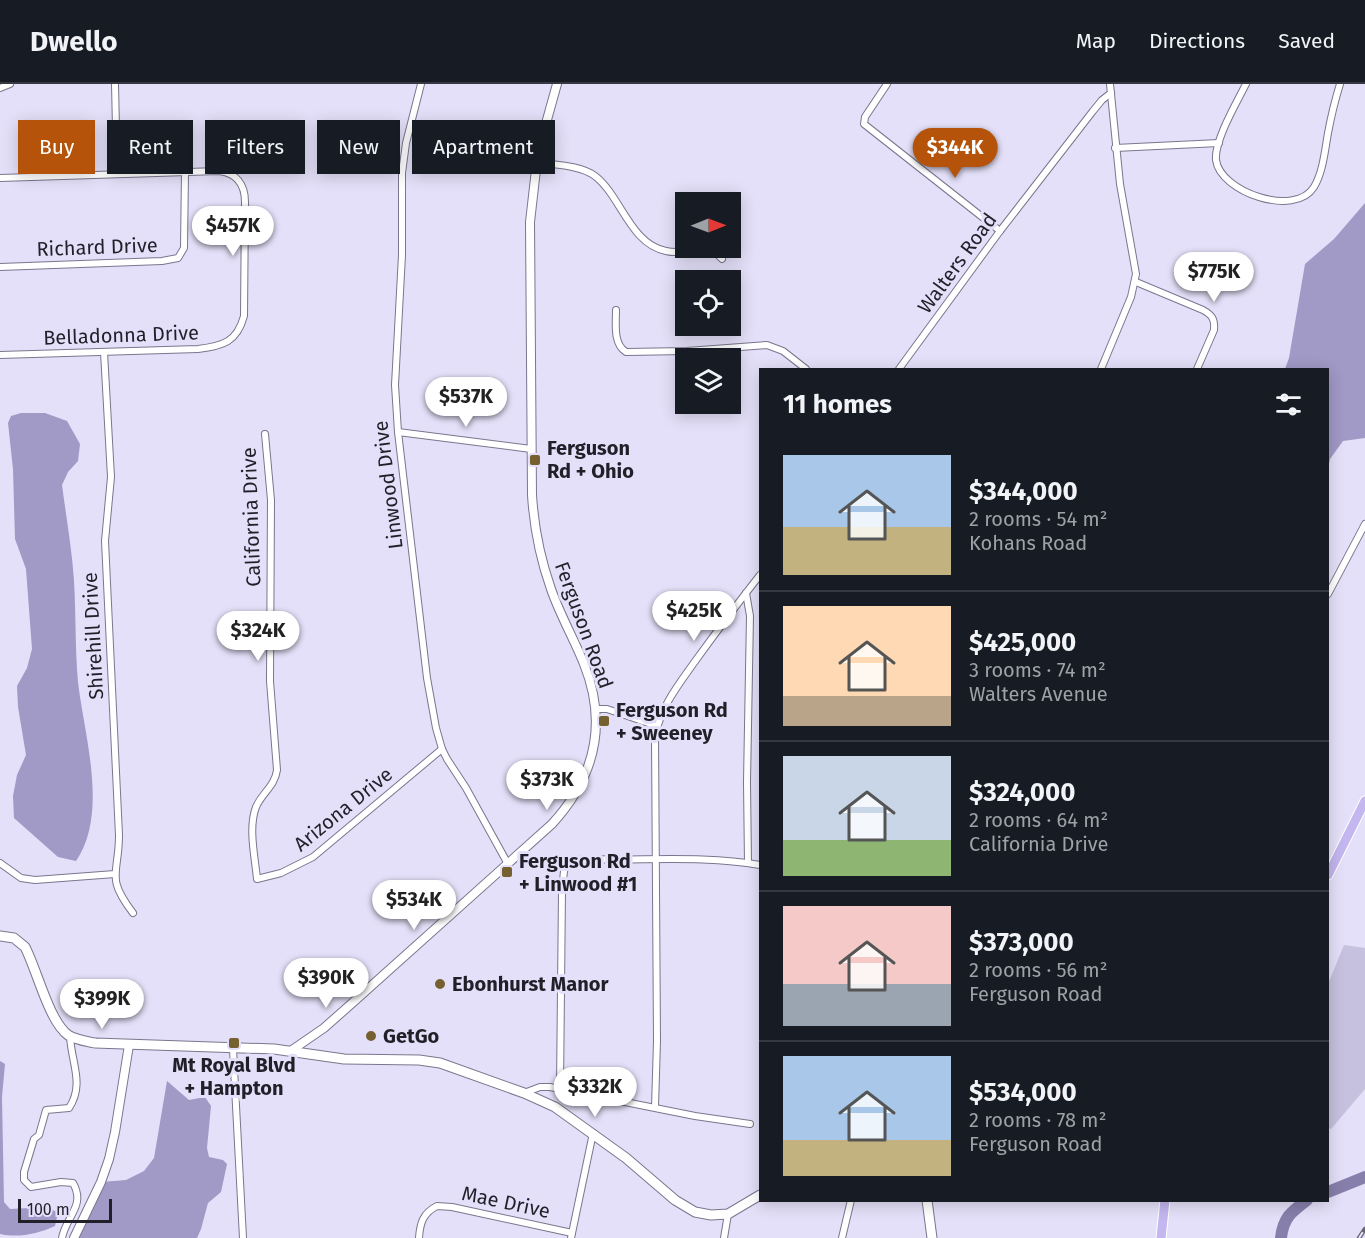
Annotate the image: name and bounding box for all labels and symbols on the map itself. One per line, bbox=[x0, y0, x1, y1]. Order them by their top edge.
pin: $344K bbox=[913, 128, 997, 179]
north arrow bbox=[675, 192, 741, 258]
pin: $457K bbox=[191, 206, 275, 257]
street label: Walters Road bbox=[912, 208, 1002, 318]
street label: Richard Drive bbox=[36, 233, 158, 261]
pin: $775K bbox=[1172, 252, 1256, 303]
street label: Belladonna Drive bbox=[43, 320, 199, 350]
pin: $537K bbox=[424, 377, 508, 428]
street label: Linwood Drive bbox=[368, 419, 408, 551]
place label: Ferguson Rd + Ohio bbox=[547, 436, 634, 483]
street label: California Drive bbox=[237, 447, 265, 587]
marker: Ferguson Rd + Ohio bbox=[528, 453, 542, 467]
street label: Ferguson Road bbox=[550, 558, 618, 692]
street label: Shirehill Drive bbox=[78, 572, 108, 700]
pin: $425K bbox=[652, 591, 736, 642]
pin: $324K bbox=[216, 611, 300, 662]
place label: Ferguson Rd + Sweeney bbox=[616, 698, 728, 745]
marker: Ferguson Rd + Sweeney bbox=[597, 714, 611, 728]
pin: $373K bbox=[505, 760, 589, 811]
street label: Arizona Drive bbox=[289, 762, 397, 856]
place label: Ferguson Rd + Linwood #1 bbox=[519, 849, 637, 896]
marker: Ferguson Rd + Linwood #1 bbox=[500, 865, 514, 879]
pin: $534K bbox=[372, 880, 456, 931]
pin: $390K bbox=[284, 958, 368, 1009]
place label: Ebonhurst Manor bbox=[452, 972, 609, 996]
marker: Ebonhurst Manor bbox=[433, 977, 447, 991]
pin: $399K bbox=[60, 979, 144, 1030]
place label: GetGo bbox=[383, 1024, 440, 1048]
marker: GetGo bbox=[364, 1029, 378, 1043]
marker: Mt Royal Blvd + Hampton bbox=[227, 1036, 241, 1050]
place label: Mt Royal Blvd + Hampton bbox=[172, 1053, 296, 1100]
pin: $332K bbox=[553, 1067, 637, 1118]
street label: Mae Drive bbox=[460, 1181, 552, 1223]
scale bar bbox=[18, 1196, 112, 1224]

